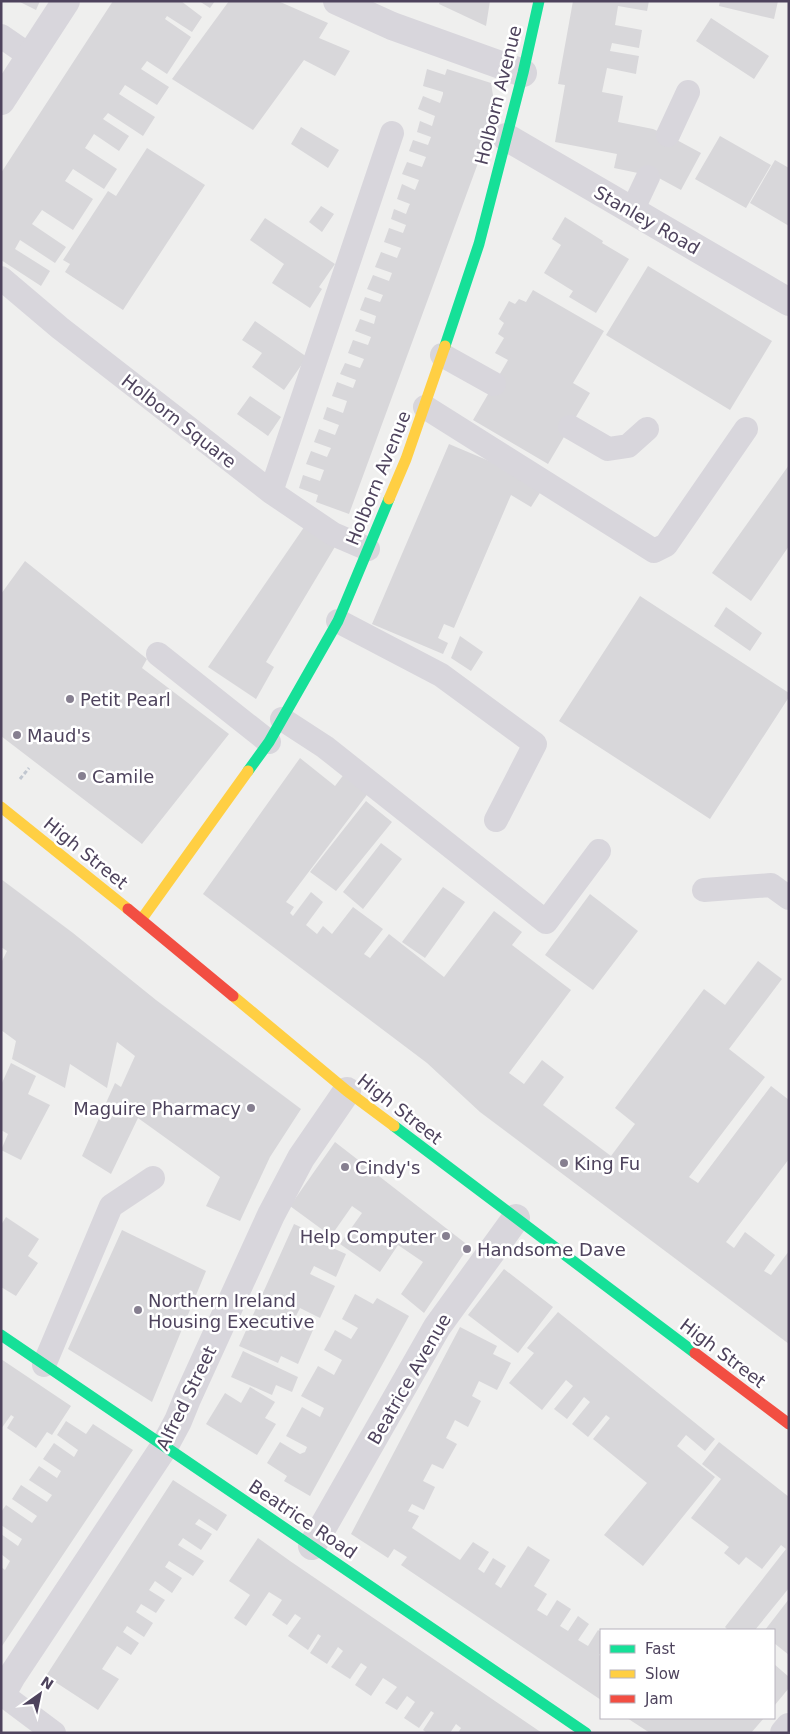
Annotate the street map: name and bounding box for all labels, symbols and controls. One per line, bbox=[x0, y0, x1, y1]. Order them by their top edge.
street label: Holborn Avenue bbox=[471, 23, 525, 167]
street label: Stanley Road bbox=[590, 181, 704, 259]
street label: Holborn Square bbox=[118, 370, 240, 472]
street label: Holborn Avenue bbox=[341, 408, 415, 548]
place label: Petit Pearl bbox=[80, 689, 171, 710]
marker: Petit Pearl bbox=[64, 693, 76, 705]
place label: Maud's bbox=[27, 725, 91, 746]
marker: Maud's bbox=[11, 729, 23, 741]
place label: Camile bbox=[92, 766, 154, 787]
marker: Camile bbox=[76, 770, 88, 782]
street label: High Street bbox=[40, 813, 132, 893]
street label: High Street bbox=[353, 1069, 447, 1149]
place label: Maguire Pharmacy bbox=[73, 1098, 241, 1119]
marker: Maguire Pharmacy bbox=[245, 1102, 257, 1114]
place label: King Fu bbox=[574, 1153, 640, 1174]
place label: Cindy's bbox=[355, 1157, 420, 1178]
marker: King Fu bbox=[558, 1157, 570, 1169]
marker: Cindy's bbox=[339, 1161, 351, 1173]
place label: Help Computer bbox=[300, 1226, 437, 1247]
marker: Help Computer bbox=[440, 1230, 452, 1242]
place label: Handsome Dave bbox=[477, 1239, 626, 1260]
marker: Handsome Dave bbox=[461, 1243, 473, 1255]
place label: Northern Ireland Housing Executive bbox=[148, 1290, 315, 1332]
marker: Northern Ireland Housing Executive bbox=[132, 1304, 144, 1316]
street label: Beatrice Avenue bbox=[363, 1310, 455, 1448]
street label: High Street bbox=[676, 1314, 770, 1392]
street label: Alfred Street bbox=[152, 1342, 220, 1454]
street label: Beatrice Road bbox=[245, 1475, 361, 1563]
legend bbox=[600, 1629, 775, 1719]
text: Fast bbox=[645, 1640, 675, 1658]
text: Slow bbox=[645, 1665, 680, 1683]
north arrow bbox=[15, 1669, 65, 1719]
text: N bbox=[38, 1673, 56, 1693]
text: Jam bbox=[644, 1690, 673, 1708]

